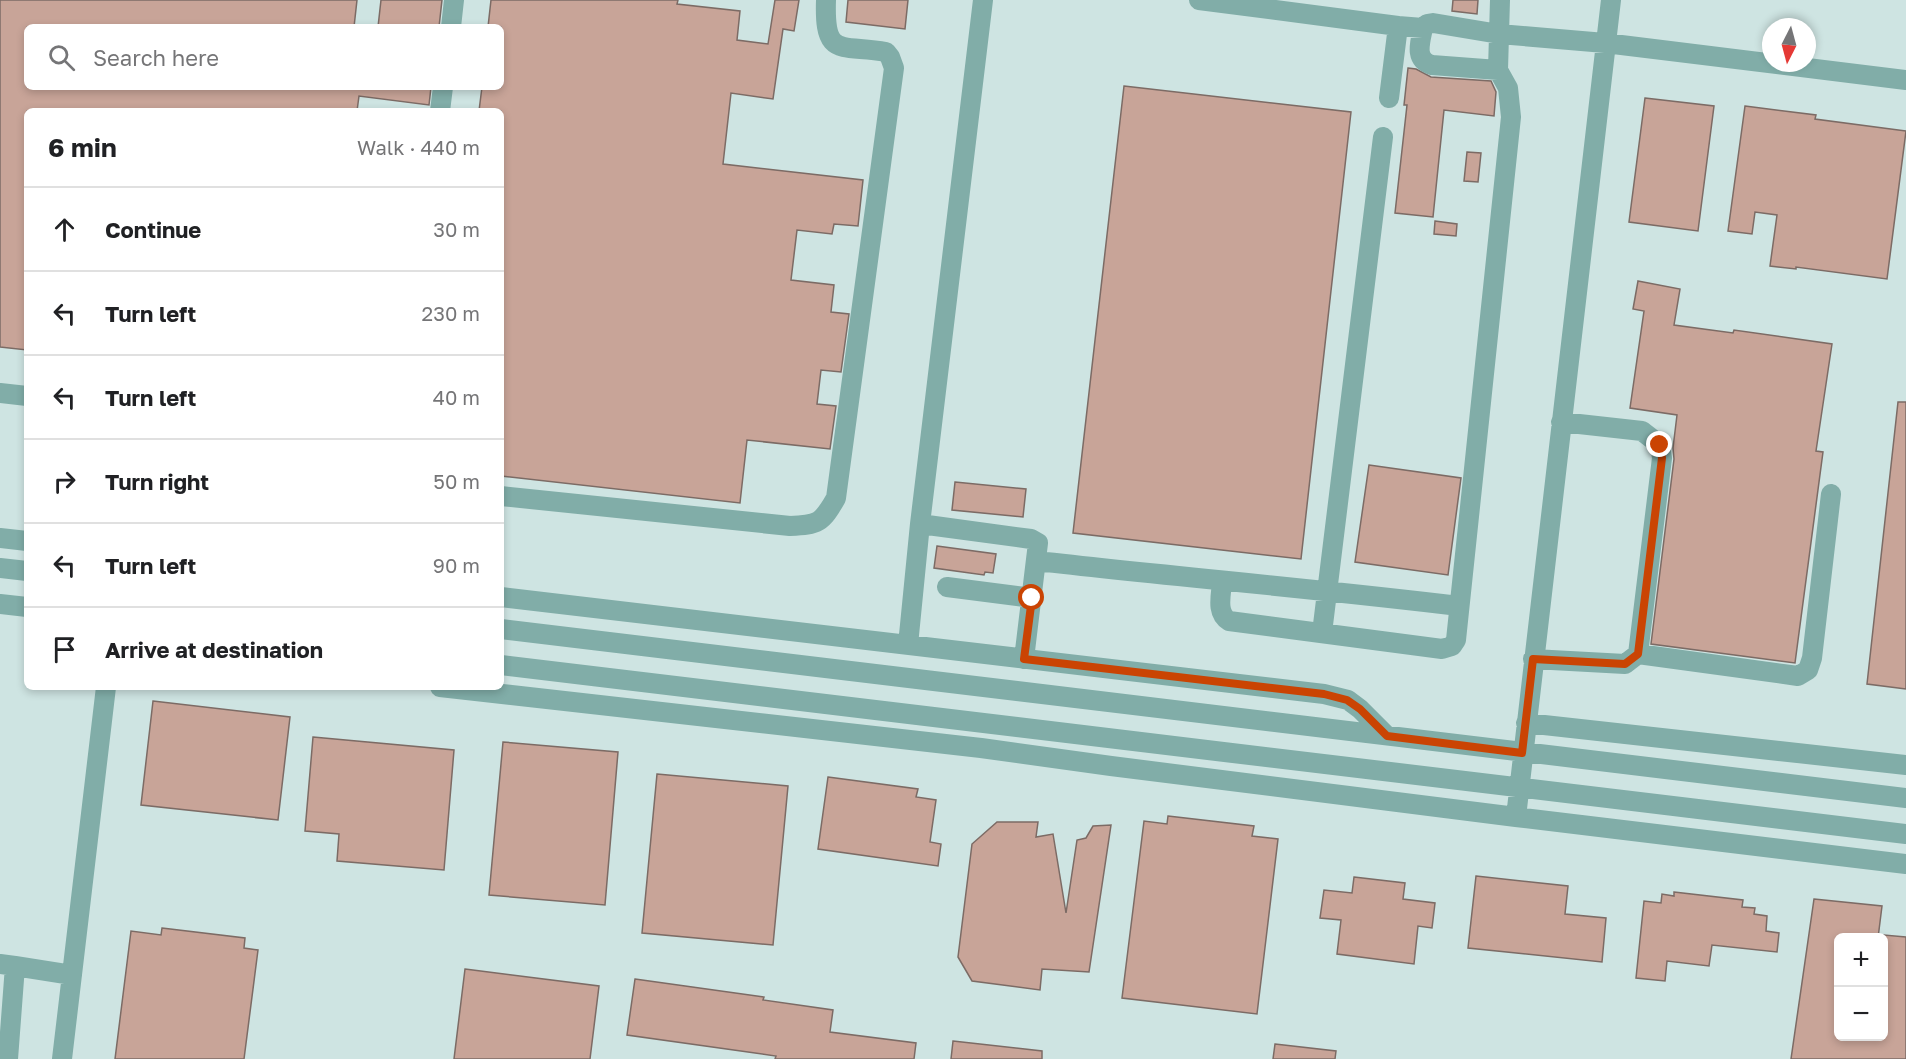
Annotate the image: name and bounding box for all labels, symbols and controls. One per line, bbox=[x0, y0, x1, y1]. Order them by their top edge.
north arrow bbox=[1762, 18, 1816, 72]
search box bbox=[24, 24, 504, 90]
icon: search bbox=[45, 41, 78, 74]
text: Search here bbox=[93, 44, 219, 71]
text: 6 min bbox=[48, 132, 117, 163]
text: Walk · 440 m bbox=[357, 135, 480, 159]
icon: ahead bbox=[48, 213, 81, 246]
text: Continue bbox=[105, 216, 201, 243]
text: 30 m bbox=[433, 217, 480, 241]
icon: left bbox=[48, 297, 81, 330]
text: Turn left bbox=[105, 300, 196, 327]
text: 230 m bbox=[422, 301, 480, 325]
icon: left bbox=[48, 381, 81, 414]
text: Turn left bbox=[105, 384, 196, 411]
text: 40 m bbox=[433, 385, 480, 409]
route end bbox=[1646, 431, 1672, 457]
icon: right bbox=[48, 465, 81, 498]
text: Turn right bbox=[105, 468, 209, 495]
text: 50 m bbox=[433, 469, 480, 493]
icon: left bbox=[48, 549, 81, 582]
text: Turn left bbox=[105, 552, 196, 579]
text: 90 m bbox=[433, 553, 480, 577]
route start bbox=[1018, 584, 1044, 610]
icon: arrive bbox=[48, 633, 81, 666]
text: Arrive at destination bbox=[105, 636, 323, 663]
map controls bbox=[1834, 933, 1888, 1041]
button: + bbox=[1834, 933, 1888, 987]
button: − bbox=[1834, 987, 1888, 1041]

